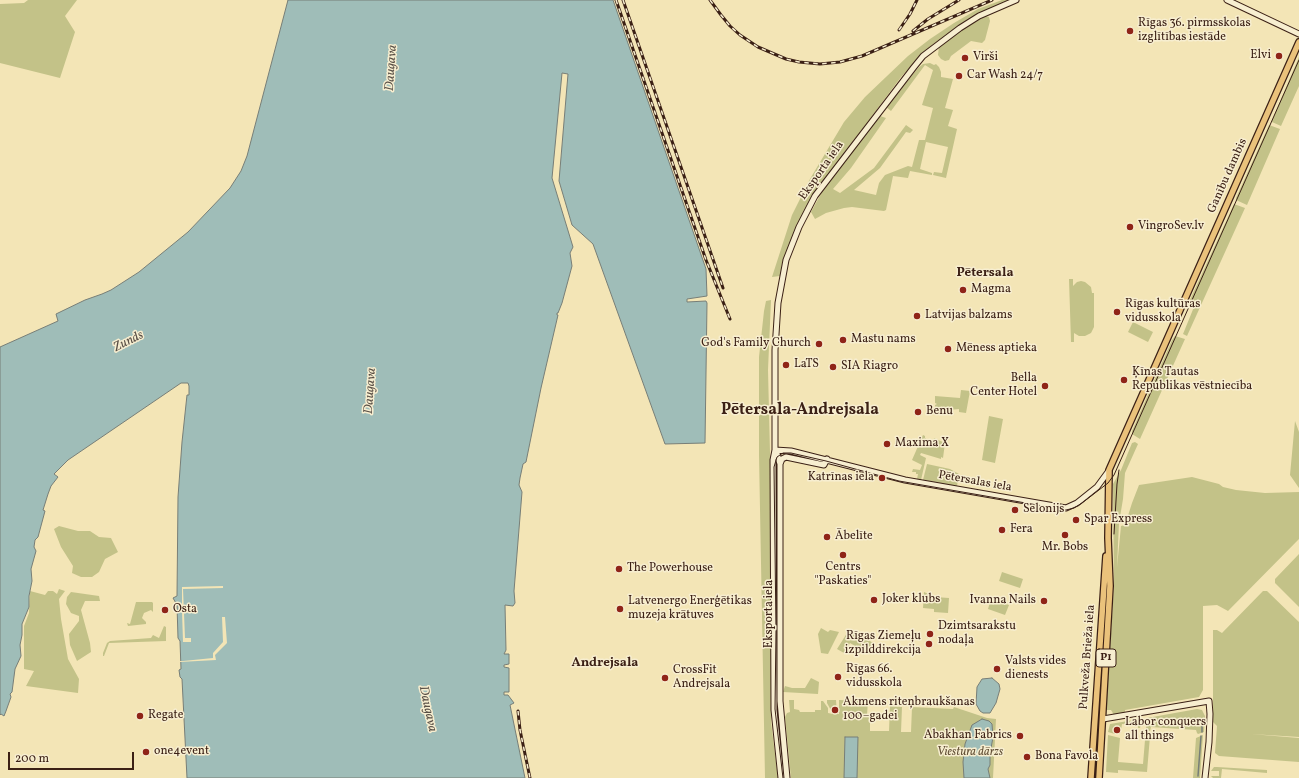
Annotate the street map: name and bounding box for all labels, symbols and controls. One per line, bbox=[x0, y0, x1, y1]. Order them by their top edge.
place label: Rīgas 36. pirmsskolas izglītības iestāde bbox=[1138, 17, 1251, 45]
marker: Rīgas 36. pirmsskolas izglītības iestāde bbox=[1125, 26, 1135, 36]
water label: Daugava bbox=[383, 44, 401, 92]
place label: Elvi bbox=[1250, 49, 1271, 63]
place label: Virši bbox=[973, 51, 998, 65]
marker: Elvi bbox=[1274, 51, 1284, 61]
marker: Virši bbox=[960, 53, 970, 63]
place label: Car Wash 24/7 bbox=[967, 69, 1043, 83]
marker: Car Wash 24/7 bbox=[954, 71, 964, 81]
street label: Ganību dambis bbox=[1205, 137, 1251, 215]
street label: Eksporta iela bbox=[796, 139, 848, 203]
place label: VingroSev.lv bbox=[1138, 220, 1204, 234]
marker: VingroSev.lv bbox=[1125, 222, 1135, 232]
district label: Pētersala bbox=[957, 266, 1013, 282]
place label: Magma bbox=[971, 283, 1011, 297]
marker: Magma bbox=[958, 285, 968, 295]
place label: Rīgas kultūras vidusskola bbox=[1125, 298, 1200, 326]
marker: Rīgas kultūras vidusskola bbox=[1112, 307, 1122, 317]
place label: Latvijas balzams bbox=[925, 309, 1012, 323]
marker: Latvijas balzams bbox=[912, 311, 922, 321]
water label: Zunds bbox=[111, 328, 147, 356]
place label: Mastu nams bbox=[851, 333, 916, 347]
marker: Mastu nams bbox=[838, 335, 848, 345]
place label: God's Family Church bbox=[701, 337, 811, 351]
marker: God's Family Church bbox=[814, 339, 824, 349]
place label: Mēness aptieka bbox=[956, 342, 1037, 356]
marker: Mēness aptieka bbox=[943, 344, 953, 354]
place label: LaTS bbox=[794, 358, 819, 372]
marker: LaTS bbox=[781, 360, 791, 370]
place label: SIA Riagro bbox=[841, 360, 898, 374]
marker: SIA Riagro bbox=[828, 362, 838, 372]
place label: Ķīnas Tautas Republikas vēstniecība bbox=[1132, 366, 1252, 394]
water label: Daugava bbox=[362, 367, 380, 415]
place label: Bella Center Hotel bbox=[970, 372, 1037, 400]
marker: Ķīnas Tautas Republikas vēstniecība bbox=[1119, 375, 1129, 385]
marker: Bella Center Hotel bbox=[1040, 381, 1050, 391]
district label: Pētersala-Andrejsala bbox=[721, 401, 879, 421]
place label: Benu bbox=[926, 405, 953, 419]
marker: Benu bbox=[913, 407, 923, 417]
place label: Maxima X bbox=[895, 437, 949, 451]
marker: Maxima X bbox=[882, 439, 892, 449]
street label: Pētersalas iela bbox=[937, 468, 1013, 496]
place label: Katrīnas iela bbox=[808, 471, 874, 485]
marker: Katrīnas iela bbox=[877, 473, 887, 483]
place label: Selonijs bbox=[1023, 503, 1064, 517]
marker: Selonijs bbox=[1010, 505, 1020, 515]
place label: Spar Express bbox=[1084, 513, 1152, 527]
marker: Spar Express bbox=[1071, 515, 1081, 525]
place label: Fera bbox=[1010, 523, 1033, 537]
marker: Fera bbox=[997, 525, 1007, 535]
place label: Ābelīte bbox=[835, 530, 873, 544]
marker: Mr. Bobs bbox=[1060, 530, 1070, 540]
marker: Ābelīte bbox=[822, 532, 832, 542]
place label: Mr. Bobs bbox=[1042, 541, 1088, 555]
marker: Centrs "Paskaties" bbox=[838, 550, 848, 560]
place label: Centrs "Paskaties" bbox=[815, 561, 871, 589]
place label: The Powerhouse bbox=[627, 562, 713, 576]
marker: The Powerhouse bbox=[614, 564, 624, 574]
street label: Eksporta iela bbox=[763, 580, 777, 648]
place label: Joker klubs bbox=[882, 593, 940, 607]
place label: Ivanna Nails bbox=[970, 594, 1036, 608]
place label: Latvenergo Enerģētikas muzeja krātuves bbox=[628, 595, 752, 623]
marker: Joker klubs bbox=[869, 595, 879, 605]
marker: Ivanna Nails bbox=[1039, 596, 1049, 606]
place label: Osta bbox=[173, 603, 197, 617]
marker: Latvenergo Enerģētikas muzeja krātuves bbox=[615, 604, 625, 614]
street label: Pulkveža Brieža iela bbox=[1077, 604, 1099, 710]
marker: Osta bbox=[160, 605, 170, 615]
place label: Dzimtsarakstu nodaļa bbox=[938, 620, 1016, 648]
marker: Dzimtsarakstu nodaļa bbox=[925, 629, 935, 639]
place label: Rīgas Ziemeļu izpilddirekcija bbox=[845, 630, 921, 658]
marker: Rīgas Ziemeļu izpilddirekcija bbox=[924, 639, 934, 649]
road number: P1 bbox=[1096, 649, 1116, 667]
place label: Valsts vides dienests bbox=[1005, 655, 1066, 683]
district label: Andrejsala bbox=[572, 656, 638, 672]
place label: Rīgas 66. vidusskola bbox=[846, 663, 902, 691]
place label: CrossFit Andrejsala bbox=[673, 664, 730, 692]
marker: Valsts vides dienests bbox=[992, 664, 1002, 674]
marker: Rīgas 66. vidusskola bbox=[833, 672, 843, 682]
marker: CrossFit Andrejsala bbox=[660, 673, 670, 683]
water label: Daugava bbox=[415, 685, 439, 733]
place label: Akmens riteņbraukšanas 100–gadei bbox=[843, 696, 975, 724]
marker: Akmens riteņbraukšanas 100–gadei bbox=[830, 705, 840, 715]
place label: Regate bbox=[148, 709, 183, 723]
marker: Regate bbox=[135, 711, 145, 721]
place label: Labor conquers all things bbox=[1125, 716, 1206, 744]
marker: Labor conquers all things bbox=[1112, 725, 1122, 735]
place label: Abakhan Fabrics bbox=[924, 729, 1012, 743]
marker: Abakhan Fabrics bbox=[1015, 731, 1025, 741]
scale bar bbox=[10, 744, 136, 770]
place label: one4event bbox=[154, 745, 209, 759]
park label: Viestura dārzs bbox=[937, 746, 1003, 760]
marker: one4event bbox=[141, 747, 151, 757]
place label: Bona Favola bbox=[1035, 750, 1098, 764]
text: 200 m bbox=[15, 751, 49, 767]
marker: Bona Favola bbox=[1022, 752, 1032, 762]

